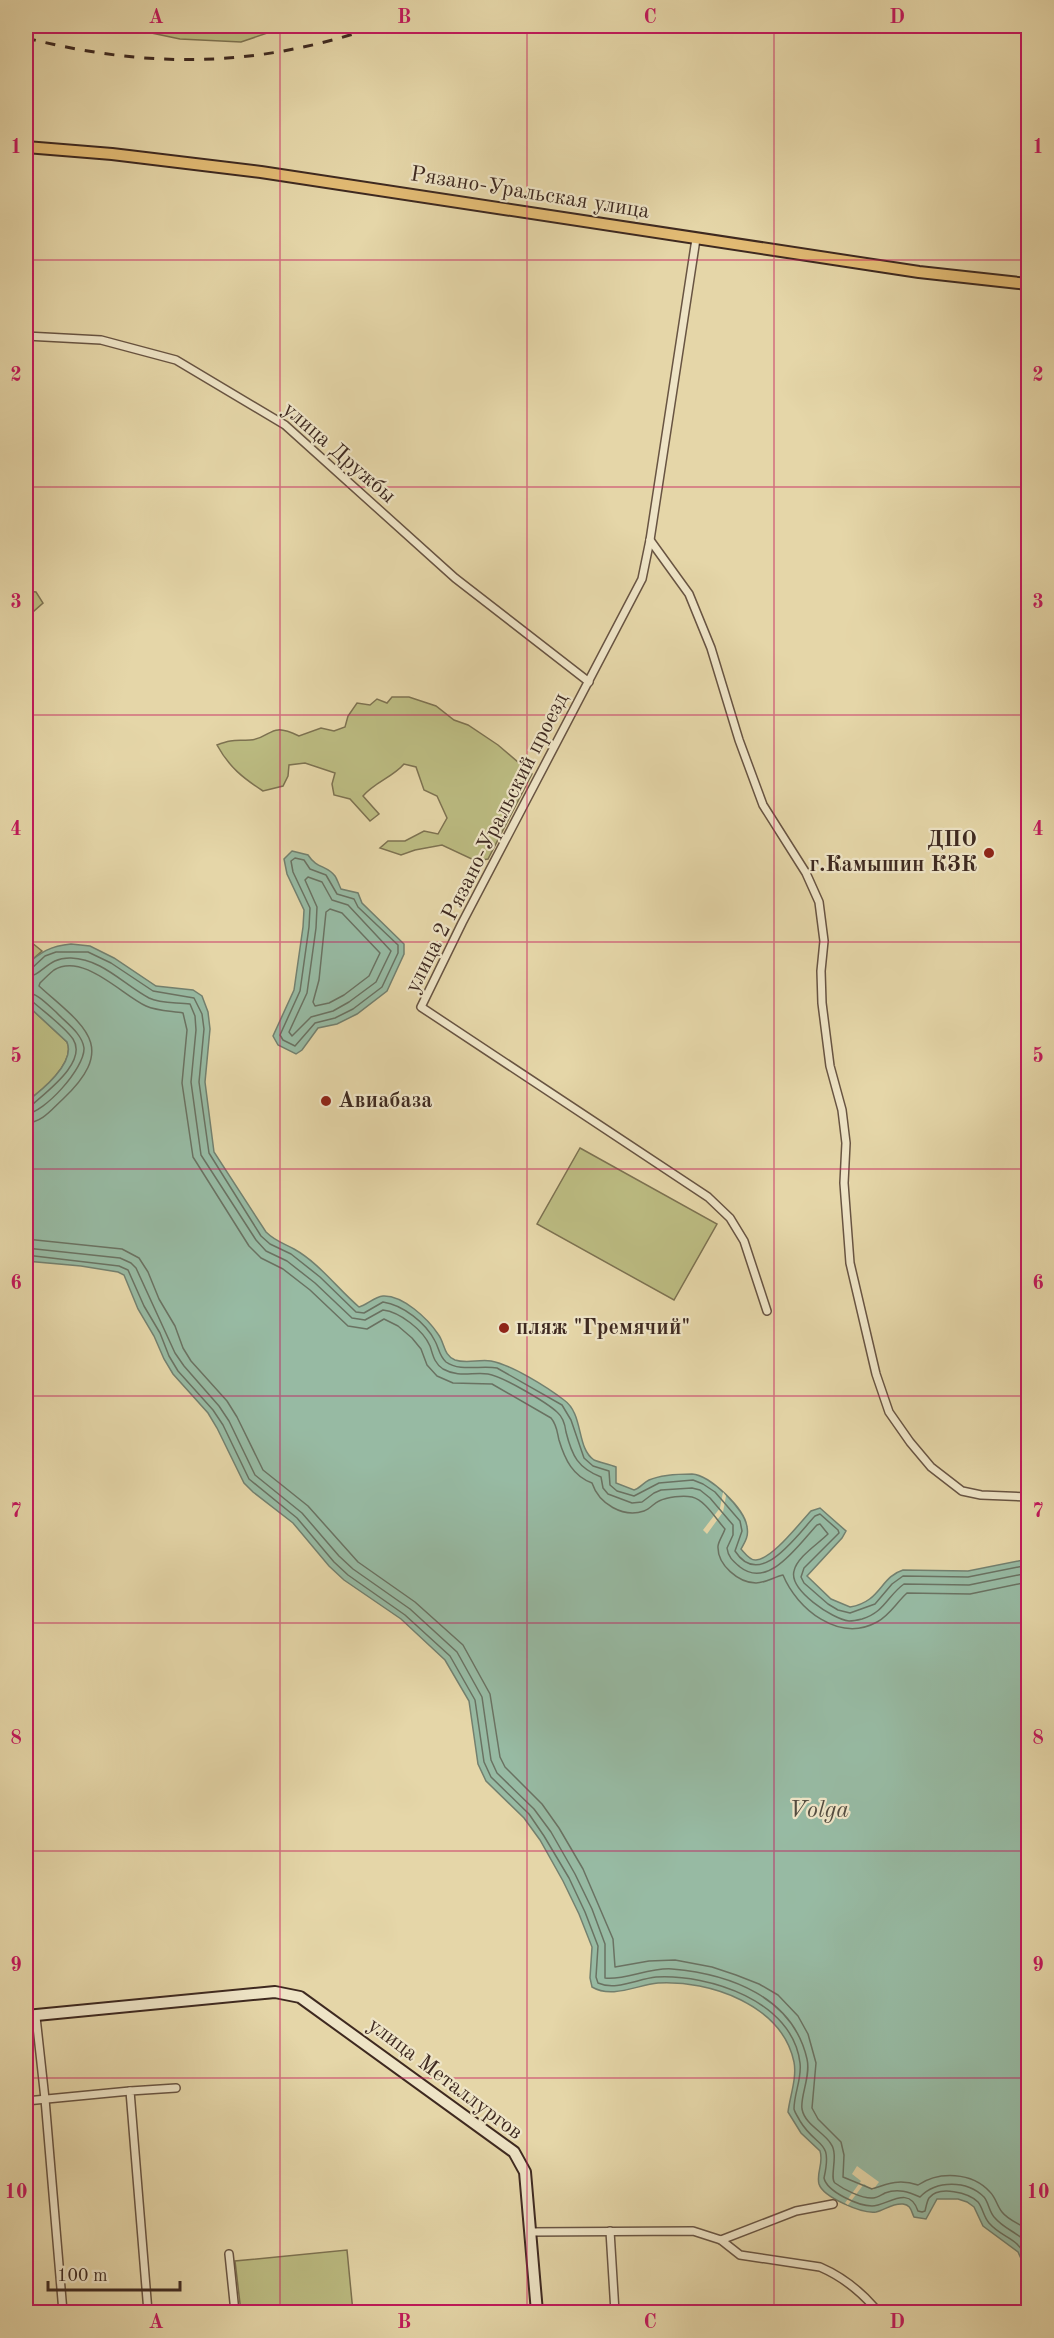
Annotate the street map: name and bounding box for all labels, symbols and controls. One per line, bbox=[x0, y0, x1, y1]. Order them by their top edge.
text: A bbox=[148, 8, 164, 28]
text: B bbox=[397, 8, 411, 28]
text: C bbox=[643, 8, 657, 28]
text: D bbox=[889, 8, 905, 28]
text: 1 bbox=[10, 138, 22, 158]
text: 1 bbox=[1032, 138, 1044, 158]
street label: Рязано-Уральская улица bbox=[409, 163, 651, 223]
text: 2 bbox=[10, 366, 22, 386]
text: 2 bbox=[1032, 366, 1044, 386]
street label: улица Дружбы bbox=[278, 398, 400, 508]
text: 3 bbox=[10, 593, 22, 613]
text: 3 bbox=[1032, 593, 1044, 613]
street label: улица 2 Рязано-Уральский проезд bbox=[402, 689, 573, 996]
text: 4 bbox=[10, 820, 22, 840]
text: 4 bbox=[1032, 820, 1044, 840]
place label: ДПО г.Камышин КЗК bbox=[809, 829, 977, 876]
marker: ДПО г.Камышин КЗК bbox=[982, 846, 996, 860]
text: 5 bbox=[10, 1046, 22, 1067]
text: 5 bbox=[1032, 1046, 1044, 1067]
place label: Авиабаза bbox=[338, 1090, 432, 1112]
marker: Авиабаза bbox=[319, 1094, 333, 1108]
text: 6 bbox=[10, 1274, 22, 1294]
text: 6 bbox=[1032, 1274, 1044, 1294]
place label: пляж "Гремячий" bbox=[516, 1317, 690, 1339]
marker: пляж "Гремячий" bbox=[497, 1321, 511, 1335]
text: 7 bbox=[10, 1502, 22, 1522]
text: 7 bbox=[1032, 1502, 1044, 1522]
text: 8 bbox=[10, 1729, 22, 1749]
text: 8 bbox=[1032, 1729, 1044, 1749]
water label: Volga bbox=[789, 1799, 849, 1823]
text: 9 bbox=[10, 1956, 22, 1976]
text: 9 bbox=[1032, 1956, 1044, 1976]
street label: улица Металлургов bbox=[364, 2014, 526, 2144]
text: 10 bbox=[4, 2183, 28, 2203]
text: 10 bbox=[1026, 2183, 1050, 2203]
scale bar bbox=[48, 2254, 180, 2292]
text: 100 m bbox=[57, 2267, 108, 2285]
text: A bbox=[148, 2313, 164, 2333]
text: B bbox=[397, 2313, 411, 2333]
text: C bbox=[643, 2313, 657, 2333]
text: D bbox=[889, 2313, 905, 2333]

